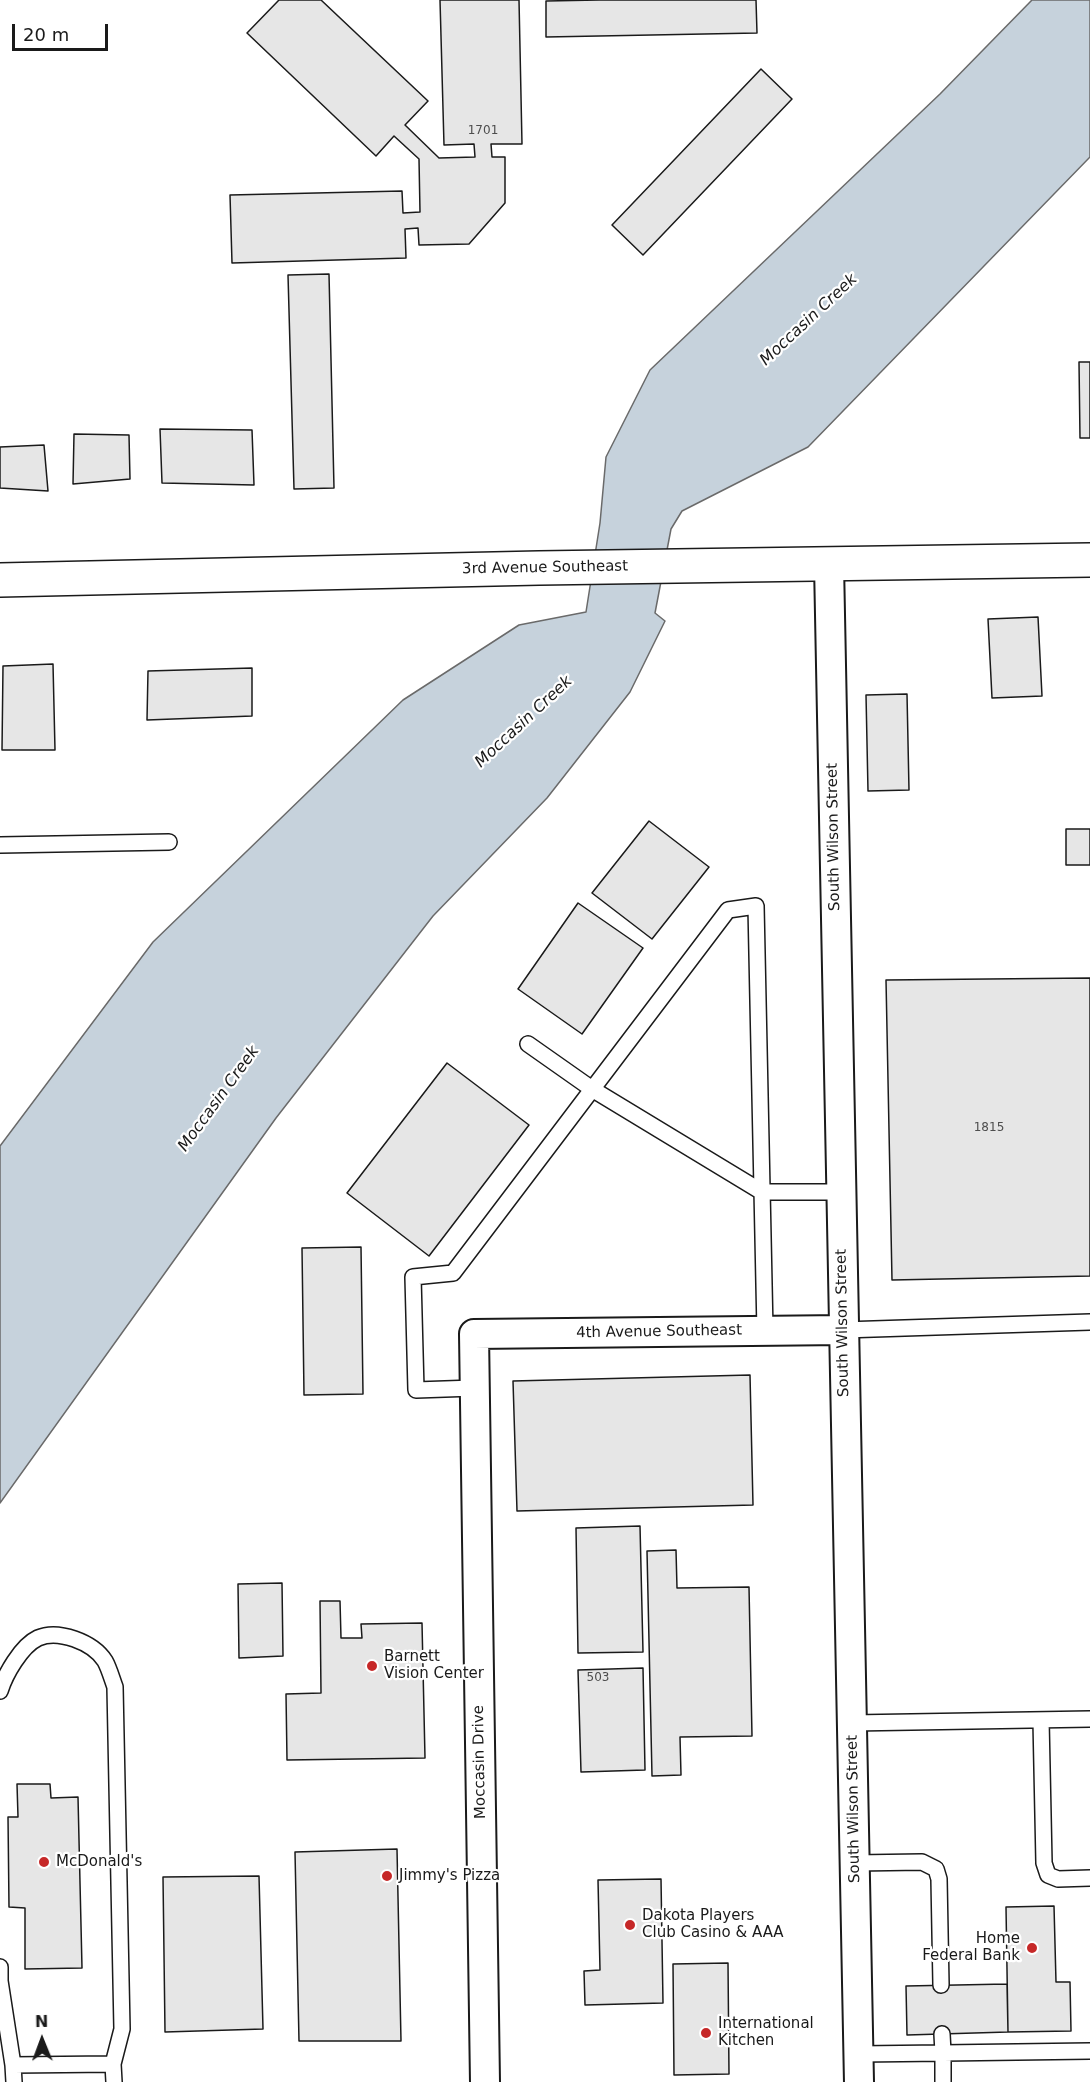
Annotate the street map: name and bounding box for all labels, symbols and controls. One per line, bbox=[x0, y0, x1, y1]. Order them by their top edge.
scale bar bbox=[15, 12, 111, 50]
text: 20 m bbox=[23, 24, 69, 45]
house number: 1701 bbox=[468, 124, 498, 138]
water label: Moccasin Creek bbox=[756, 270, 862, 370]
street label: 3rd Avenue Southeast bbox=[462, 558, 628, 578]
water label: Moccasin Creek bbox=[471, 672, 577, 772]
street label: South Wilson Street bbox=[824, 763, 844, 911]
water label: Moccasin Creek bbox=[174, 1043, 264, 1155]
house number: 1815 bbox=[974, 1121, 1004, 1135]
street label: South Wilson Street bbox=[833, 1249, 853, 1397]
street label: 4th Avenue Southeast bbox=[576, 1322, 742, 1342]
place label: Barnett Vision Center bbox=[384, 1648, 484, 1683]
marker: Barnett Vision Center bbox=[365, 1659, 379, 1673]
house number: 503 bbox=[587, 1671, 609, 1685]
street label: Moccasin Drive bbox=[470, 1705, 490, 1819]
street label: South Wilson Street bbox=[844, 1735, 864, 1883]
place label: McDonald's bbox=[56, 1853, 142, 1871]
marker: McDonald's bbox=[37, 1855, 51, 1869]
place label: Jimmy's Pizza bbox=[399, 1867, 500, 1885]
marker: Jimmy's Pizza bbox=[380, 1869, 394, 1883]
place label: Dakota Players Club Casino & AAA bbox=[642, 1907, 784, 1942]
marker: Dakota Players Club Casino & AAA bbox=[623, 1918, 637, 1932]
place label: Home Federal Bank bbox=[922, 1930, 1020, 1965]
marker: Home Federal Bank bbox=[1025, 1941, 1039, 1955]
north arrow bbox=[12, 2010, 72, 2070]
text: N bbox=[35, 2012, 49, 2031]
place label: International Kitchen bbox=[718, 2015, 814, 2050]
marker: International Kitchen bbox=[699, 2026, 713, 2040]

